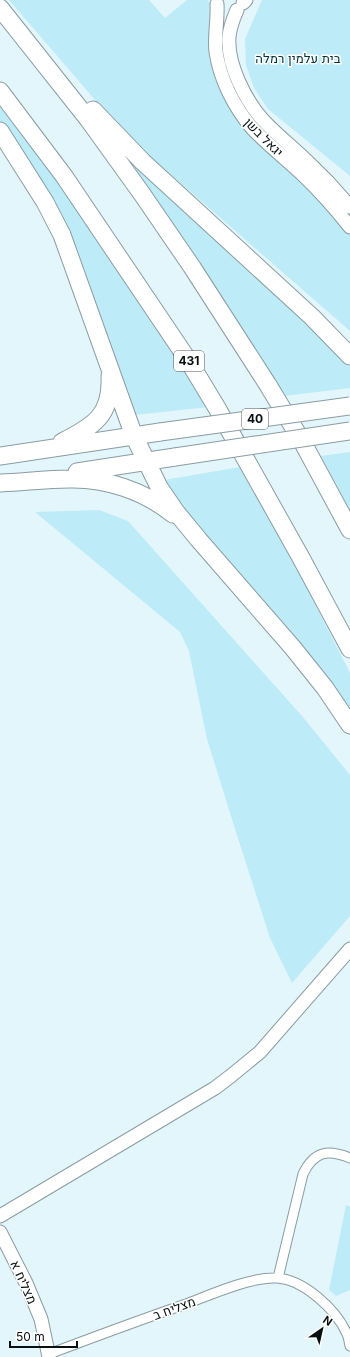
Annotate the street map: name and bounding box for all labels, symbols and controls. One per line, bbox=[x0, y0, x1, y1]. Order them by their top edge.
park label: בית עלמין רמלה bbox=[255, 50, 341, 66]
street label: יגאל בשן bbox=[241, 114, 287, 160]
road number: 431 bbox=[174, 351, 204, 371]
road number: 40 bbox=[242, 409, 268, 429]
street label: מצליח א bbox=[7, 1258, 41, 1306]
street label: מצליח ב bbox=[150, 1293, 198, 1323]
north arrow bbox=[302, 1309, 342, 1349]
text: N bbox=[320, 1313, 335, 1329]
scale bar bbox=[10, 1323, 77, 1349]
text: 50 m bbox=[16, 1329, 45, 1344]

